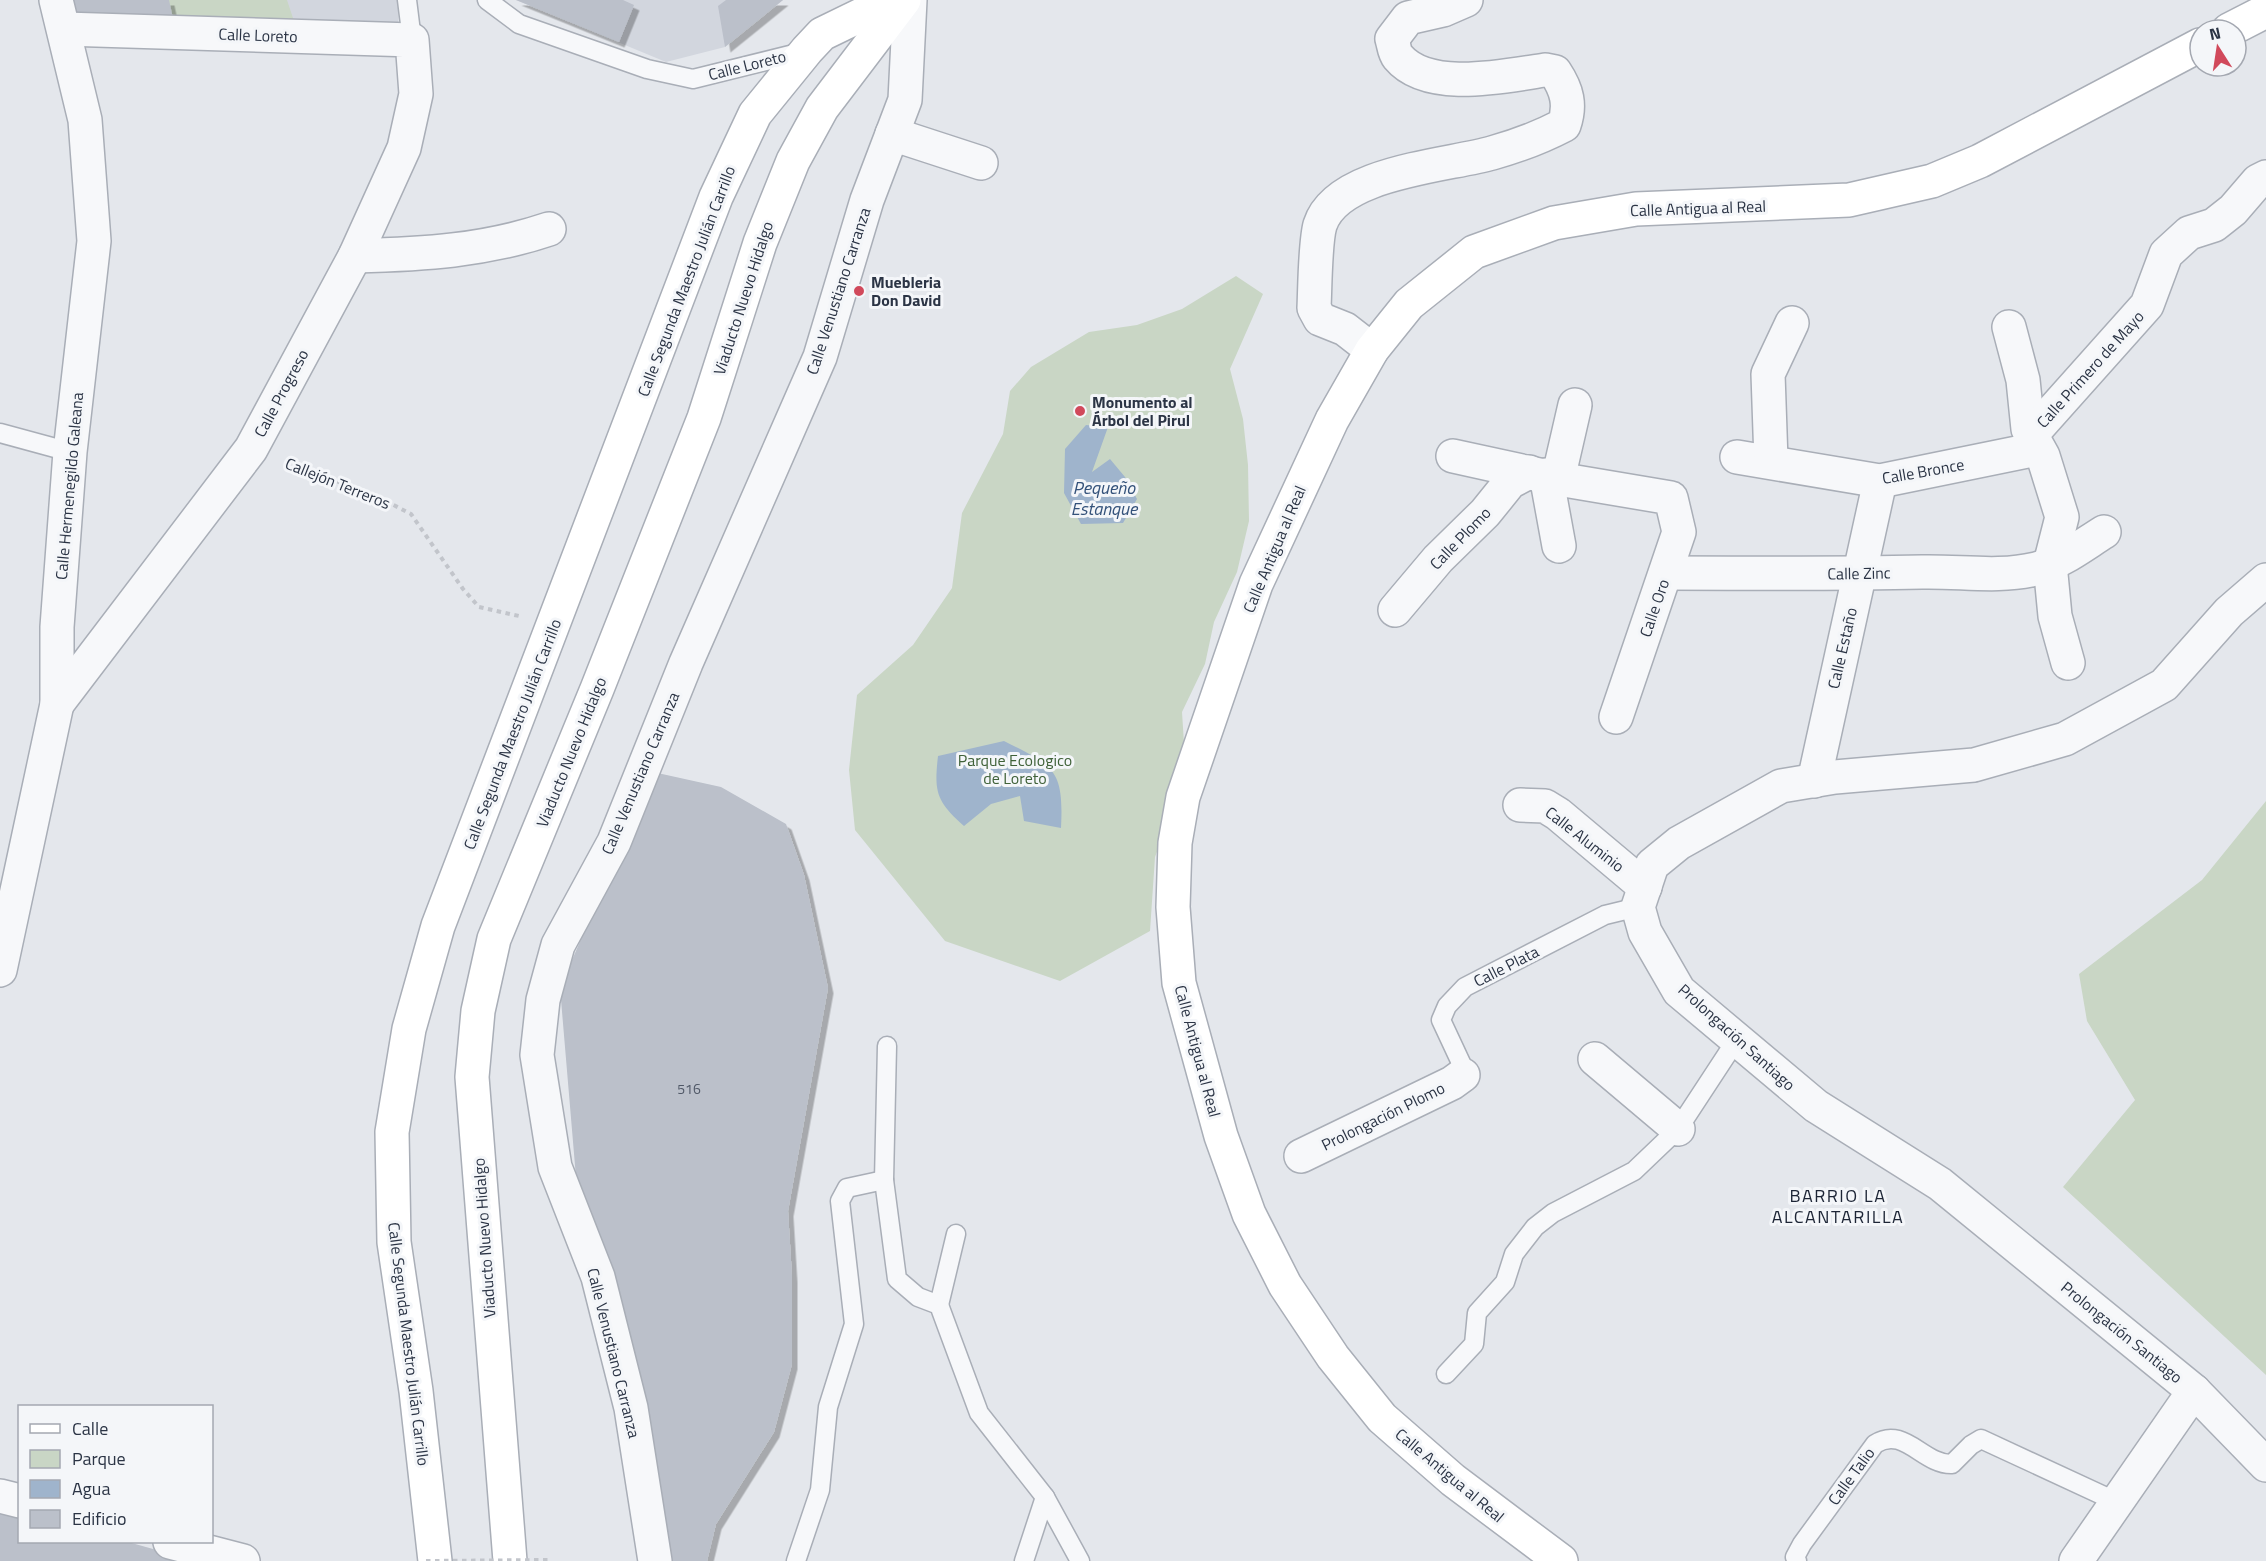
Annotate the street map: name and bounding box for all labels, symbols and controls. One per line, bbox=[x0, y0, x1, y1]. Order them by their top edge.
north arrow bbox=[2188, 18, 2248, 78]
text: N bbox=[2207, 20, 2223, 46]
street label: Calle Loreto bbox=[218, 22, 298, 48]
street label: Calle Loreto bbox=[706, 44, 788, 86]
street label: Calle Segunda Maestro Julián Carrillo bbox=[631, 162, 741, 400]
street label: Calle Antigua al Real bbox=[1630, 194, 1766, 222]
street label: Calle Venustiano Carranza bbox=[800, 204, 876, 378]
street label: Viaducto Nuevo Hidalgo bbox=[707, 218, 779, 378]
place label: Muebleria Don David bbox=[871, 270, 941, 312]
marker: Muebleria Don David bbox=[852, 284, 866, 298]
street label: Calle Primero de Mayo bbox=[2031, 305, 2149, 433]
street label: Calle Progreso bbox=[248, 345, 314, 441]
place label: Monumento al Árbol del Pirul bbox=[1092, 390, 1193, 432]
street label: Calle Hermenegildo Galeana bbox=[49, 391, 89, 581]
marker: Monumento al Árbol del Pirul bbox=[1073, 404, 1087, 418]
street label: Callejón Terreros bbox=[282, 451, 394, 515]
street label: Calle Bronce bbox=[1880, 452, 1966, 490]
water label: Pequeño Estanque bbox=[1071, 474, 1139, 522]
street label: Calle Antigua al Real bbox=[1236, 482, 1312, 616]
street label: Calle Plomo bbox=[1424, 501, 1496, 575]
street label: Calle Zinc bbox=[1827, 560, 1891, 586]
street label: Calle Oro bbox=[1633, 576, 1675, 640]
street label: Calle Estaño bbox=[1821, 605, 1863, 691]
street label: Calle Segunda Maestro Julián Carrillo bbox=[457, 615, 567, 853]
street label: Viaducto Nuevo Hidalgo bbox=[530, 673, 612, 831]
street label: Calle Venustiano Carranza bbox=[595, 688, 685, 858]
park label: Parque Ecologico de Loreto bbox=[958, 748, 1072, 790]
street label: Calle Aluminio bbox=[1540, 800, 1630, 878]
street label: Calle Plata bbox=[1469, 939, 1543, 993]
street label: Prolongación Santiago bbox=[1673, 978, 1801, 1096]
street label: Calle Antigua al Real bbox=[1169, 982, 1227, 1120]
street label: Prolongación Plomo bbox=[1317, 1076, 1449, 1156]
house number: 516 bbox=[677, 1078, 701, 1099]
street label: Viaducto Nuevo Hidalgo bbox=[466, 1157, 502, 1319]
district label: BARRIO LA ALCANTARILLA bbox=[1772, 1182, 1904, 1230]
street label: Calle Segunda Maestro Julián Carrillo bbox=[382, 1221, 436, 1467]
street label: Calle Venustiano Carranza bbox=[581, 1265, 647, 1441]
street label: Prolongación Santiago bbox=[2056, 1275, 2188, 1389]
legend bbox=[18, 1405, 213, 1543]
text: Calle bbox=[72, 1415, 108, 1442]
street label: Calle Antigua al Real bbox=[1390, 1422, 1510, 1528]
street label: Calle Talio bbox=[1822, 1442, 1880, 1510]
text: Parque bbox=[72, 1445, 126, 1472]
text: Agua bbox=[72, 1475, 110, 1502]
text: Edificio bbox=[72, 1505, 126, 1532]

